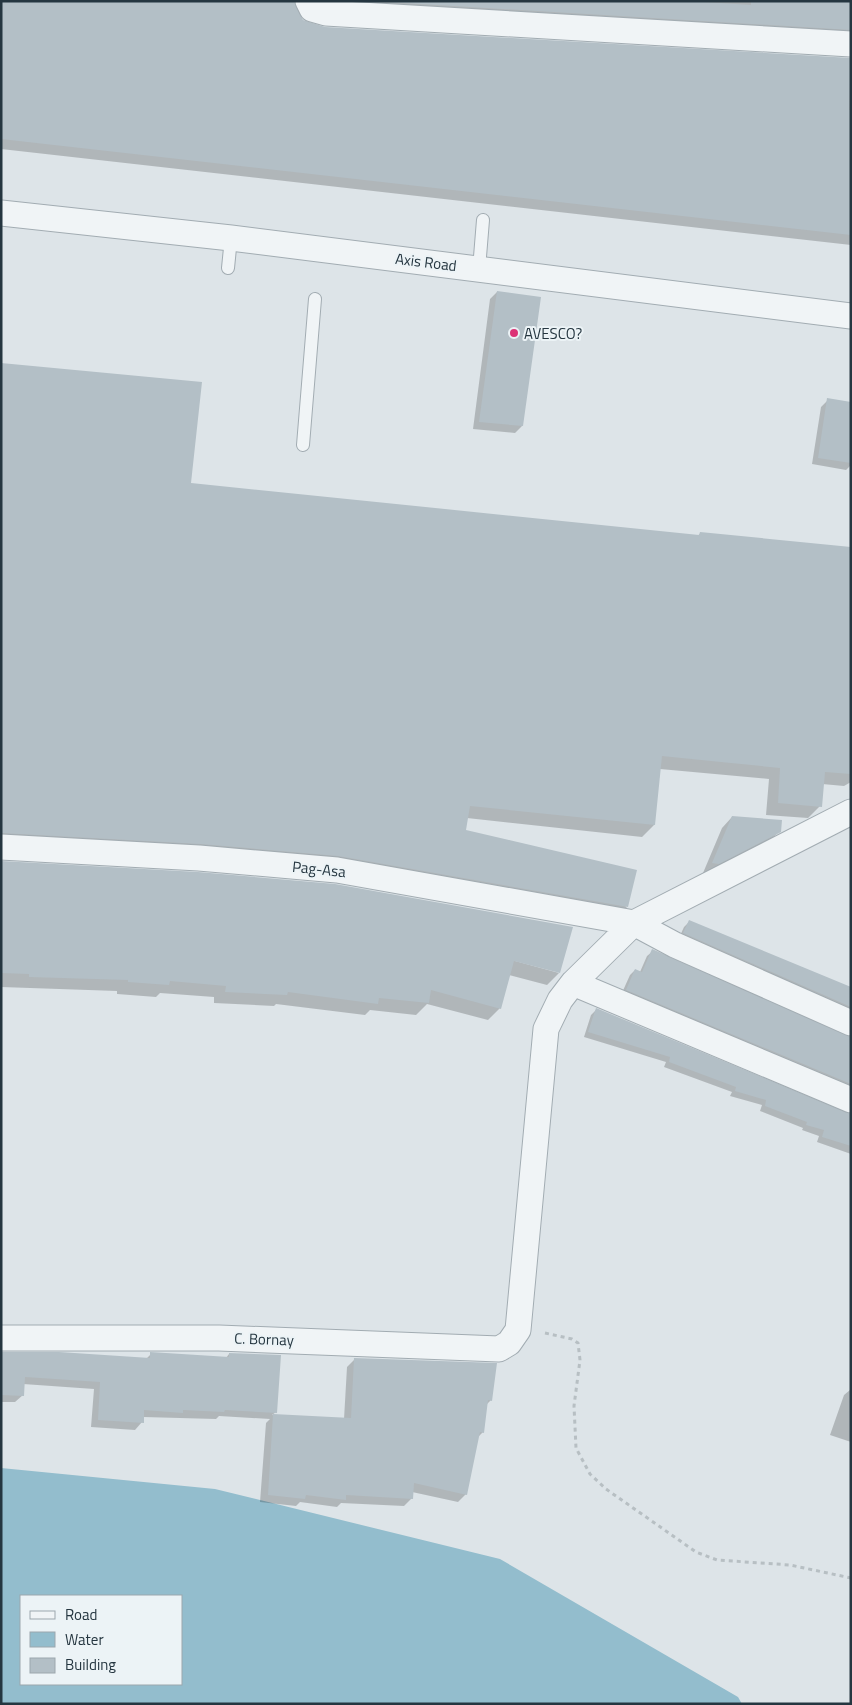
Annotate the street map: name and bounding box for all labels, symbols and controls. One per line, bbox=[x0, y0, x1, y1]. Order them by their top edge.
street label: Axis Road bbox=[394, 247, 458, 277]
place label: AVESCO? bbox=[524, 322, 582, 345]
marker: AVESCO? bbox=[508, 327, 520, 339]
street label: Pag-Asa bbox=[291, 855, 347, 883]
street label: C. Bornay bbox=[234, 1326, 294, 1352]
legend bbox=[20, 1595, 182, 1685]
text: Road bbox=[65, 1603, 97, 1626]
text: Water bbox=[65, 1628, 104, 1651]
text: Building bbox=[65, 1653, 116, 1676]

